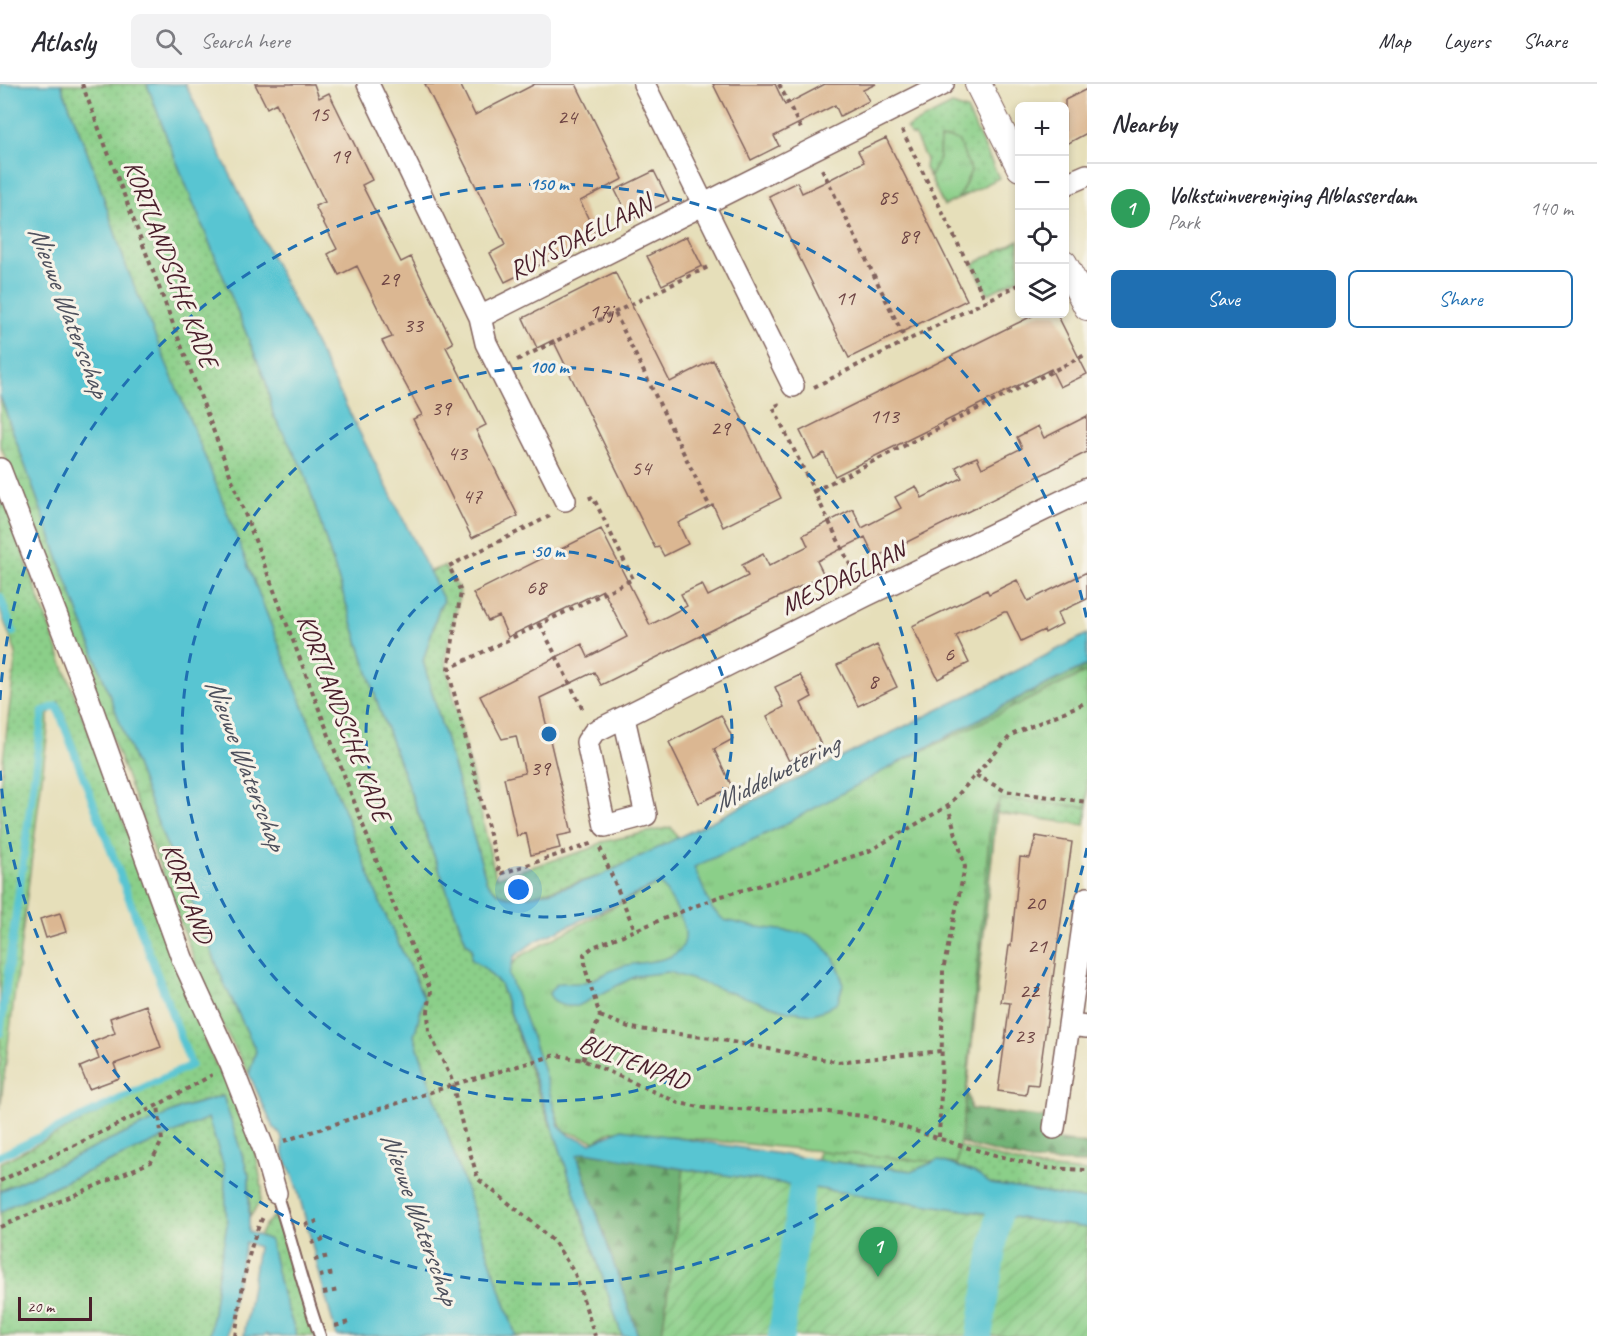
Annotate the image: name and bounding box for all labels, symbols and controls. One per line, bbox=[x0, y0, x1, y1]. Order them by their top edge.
search box bbox=[131, 14, 551, 68]
text: Atlasly bbox=[30, 24, 95, 59]
icon: search bbox=[152, 25, 185, 58]
text: Search here bbox=[200, 27, 290, 55]
text: Map bbox=[1378, 28, 1411, 54]
text: Layers bbox=[1444, 28, 1490, 54]
text: Share bbox=[1523, 28, 1567, 54]
house number: 15 bbox=[309, 100, 330, 128]
map controls bbox=[1015, 102, 1069, 318]
button: + bbox=[1015, 102, 1069, 156]
house number: 24 bbox=[557, 103, 579, 131]
text: Nearby bbox=[1111, 107, 1176, 140]
house number: 19 bbox=[330, 142, 352, 170]
street label: KORTLANDSCHE KADE bbox=[116, 156, 227, 376]
button: − bbox=[1015, 156, 1069, 210]
text: 150 m bbox=[530, 173, 570, 195]
text: Volkstuinvereniging Alblasserdam bbox=[1168, 182, 1416, 210]
house number: 85 bbox=[878, 183, 899, 211]
street label: RUYSDAELLAAN bbox=[503, 185, 661, 287]
text: 1 bbox=[1126, 196, 1135, 221]
text: 140 m bbox=[1530, 196, 1573, 221]
button: locate bbox=[1015, 210, 1069, 264]
text: Park bbox=[1168, 210, 1200, 235]
water label: Nieuwe Waterschap bbox=[21, 221, 118, 404]
house number: 89 bbox=[899, 222, 921, 250]
button: layers bbox=[1015, 264, 1069, 318]
house number: 29 bbox=[379, 265, 401, 293]
button: Save bbox=[1111, 270, 1336, 328]
button: Share bbox=[1348, 270, 1573, 328]
house number: 11 bbox=[835, 284, 856, 312]
house number: 17j bbox=[589, 297, 616, 325]
house number: 33 bbox=[403, 311, 425, 339]
text: 100 m bbox=[530, 356, 570, 378]
house number: 39 bbox=[431, 394, 453, 422]
house number: 113 bbox=[869, 402, 901, 430]
house number: 29 bbox=[710, 414, 732, 442]
house number: 43 bbox=[447, 439, 469, 467]
house number: 54 bbox=[631, 454, 653, 482]
house number: 47 bbox=[462, 482, 483, 510]
street label: MESDAGLAAN bbox=[775, 532, 915, 623]
text: 50 m bbox=[534, 540, 566, 562]
house number: 68 bbox=[526, 573, 548, 601]
street label: KORTLANDSCHE KADE bbox=[289, 610, 400, 830]
house number: 6 bbox=[944, 640, 955, 668]
house number: 8 bbox=[868, 667, 880, 695]
water label: Nieuwe Waterschap bbox=[198, 674, 295, 857]
centre of rings bbox=[539, 724, 559, 744]
water label: Middelwetering bbox=[708, 725, 848, 819]
house number: 39 bbox=[530, 754, 552, 782]
street label: KORTLAND bbox=[155, 839, 222, 950]
your location bbox=[504, 875, 533, 904]
house number: 20 bbox=[1025, 889, 1047, 917]
house number: 21 bbox=[1027, 932, 1048, 960]
house number: 22 bbox=[1019, 977, 1041, 1005]
house number: 23 bbox=[1014, 1022, 1036, 1050]
street label: BUITENPAD bbox=[575, 1026, 695, 1099]
water label: Nieuwe Waterschap bbox=[373, 1127, 468, 1311]
pin: 1 bbox=[858, 1228, 898, 1277]
scale bar bbox=[18, 1294, 92, 1322]
text: 20 m bbox=[27, 1297, 54, 1317]

